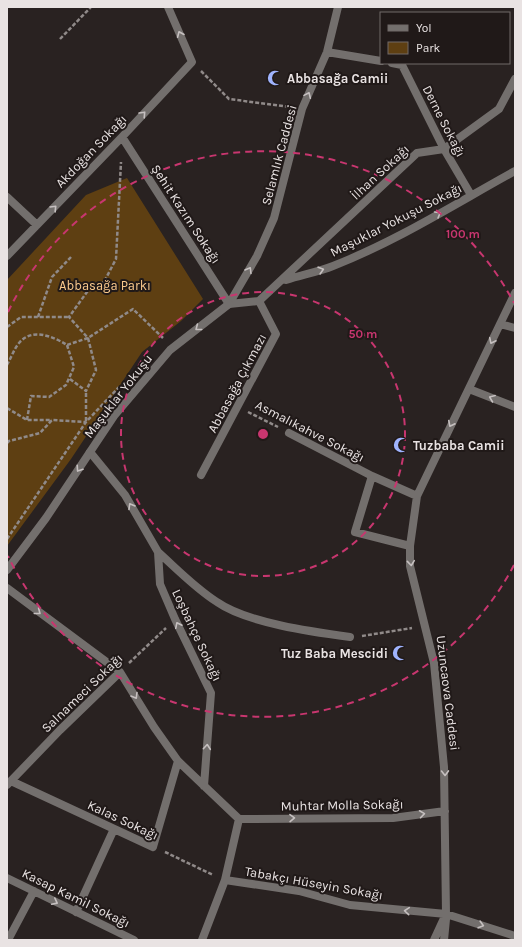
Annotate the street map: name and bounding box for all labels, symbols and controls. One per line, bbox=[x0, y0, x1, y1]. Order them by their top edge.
legend bbox=[380, 12, 510, 64]
text: Yol bbox=[416, 21, 432, 35]
one-way arrow bbox=[177, 31, 185, 39]
text: Park bbox=[416, 41, 441, 55]
mosque icon: Abbasağa Camii bbox=[266, 69, 284, 87]
place label: Abbasağa Camii bbox=[287, 71, 388, 86]
street label: Derne Sokağı bbox=[420, 83, 468, 159]
one-way arrow bbox=[304, 92, 312, 99]
street label: Selamlık Caddesi bbox=[258, 103, 300, 207]
street label: Akdoğan Sokağı bbox=[52, 111, 130, 191]
one-way arrow bbox=[139, 111, 146, 119]
street label: İlhan Sokağı bbox=[348, 141, 412, 203]
street label: Şehit Kazım Sokağı bbox=[148, 162, 224, 266]
street label: Maşuklar Yokuşu Sokağı bbox=[328, 180, 464, 260]
one-way arrow bbox=[49, 205, 57, 213]
one-way arrow bbox=[434, 211, 441, 218]
text: 100 m bbox=[446, 227, 480, 241]
one-way arrow bbox=[317, 266, 324, 275]
one-way arrow bbox=[244, 267, 251, 274]
park label: Abbasağa Parkı bbox=[59, 278, 151, 293]
one-way arrow bbox=[196, 323, 203, 330]
text: 50 m bbox=[349, 327, 378, 341]
street label: Abbasağa Çıkmazı bbox=[205, 331, 269, 435]
one-way arrow bbox=[489, 336, 497, 344]
street label: Maşuklar Yokuşu bbox=[81, 351, 155, 441]
one-way arrow bbox=[488, 395, 496, 403]
street label: Asmalıkahve Sokağı bbox=[253, 397, 367, 465]
one-way arrow bbox=[448, 419, 456, 427]
centre of rings bbox=[256, 427, 270, 441]
mosque icon: Tuzbaba Camii bbox=[392, 436, 410, 454]
place label: Tuzbaba Camii bbox=[413, 438, 505, 453]
one-way arrow bbox=[76, 465, 84, 472]
one-way arrow bbox=[129, 503, 136, 510]
one-way arrow bbox=[406, 560, 415, 566]
street label: Loşbahçe Sokağı bbox=[169, 587, 225, 683]
one-way arrow bbox=[33, 607, 40, 614]
one-way arrow bbox=[175, 622, 182, 629]
street label: Uzuncaova Caddesi bbox=[433, 634, 463, 752]
mosque icon: Tuz Baba Mescidi bbox=[391, 644, 409, 662]
place label: Tuz Baba Mescidi bbox=[281, 646, 388, 661]
street label: Salnameci Sokağı bbox=[38, 651, 126, 735]
one-way arrow bbox=[130, 692, 138, 699]
one-way arrow bbox=[202, 744, 211, 750]
one-way arrow bbox=[440, 770, 449, 776]
street label: Muhtar Molla Sokağı bbox=[280, 796, 404, 814]
street label: Kalas Sokağı bbox=[85, 797, 161, 843]
one-way arrow bbox=[419, 810, 425, 819]
one-way arrow bbox=[289, 814, 295, 822]
street label: Tabakçı Hüseyin Sokağı bbox=[244, 863, 384, 903]
street label: Kasap Kamil Sokağı bbox=[20, 865, 132, 931]
one-way arrow bbox=[50, 897, 58, 905]
one-way arrow bbox=[404, 907, 410, 916]
one-way arrow bbox=[478, 920, 484, 928]

